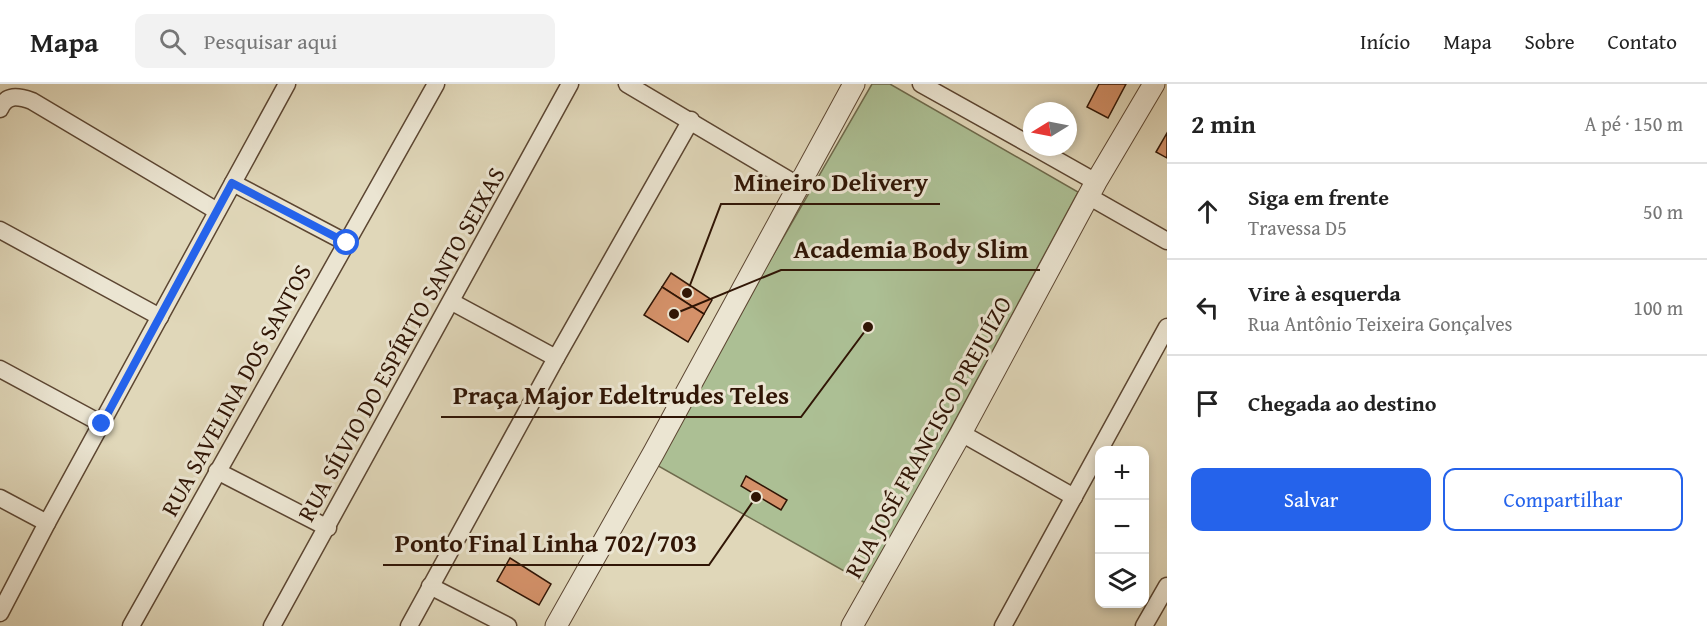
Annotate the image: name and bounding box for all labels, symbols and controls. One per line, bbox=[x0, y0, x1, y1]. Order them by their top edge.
search box bbox=[135, 14, 555, 68]
text: Mapa bbox=[30, 21, 99, 62]
icon: search bbox=[156, 25, 189, 58]
text: Pesquisar aqui bbox=[204, 25, 337, 57]
text: Início bbox=[1360, 26, 1410, 57]
text: Mapa bbox=[1443, 26, 1492, 57]
text: Sobre bbox=[1525, 26, 1575, 57]
text: Contato bbox=[1608, 26, 1677, 57]
north arrow bbox=[1023, 102, 1077, 156]
text: 2 min bbox=[1191, 104, 1256, 143]
text: A pé · 150 m bbox=[1585, 109, 1683, 138]
street label: RUA SÍLVIO DO ESPÍRITO SANTO SEIXAS bbox=[289, 160, 513, 528]
callout: Mineiro Delivery bbox=[721, 160, 940, 204]
text: Mineiro Delivery bbox=[734, 162, 929, 201]
text: Siga em frente bbox=[1248, 181, 1389, 213]
icon: ahead bbox=[1191, 195, 1224, 228]
text: 50 m bbox=[1643, 197, 1683, 226]
text: Travessa D5 bbox=[1248, 213, 1347, 242]
callout: Academia Body Slim bbox=[781, 226, 1040, 270]
route start bbox=[333, 229, 359, 255]
text: Academia Body Slim bbox=[794, 229, 1029, 268]
street label: RUA SAVELINA DOS SANTOS bbox=[152, 258, 320, 522]
text: Vire à esquerda bbox=[1248, 277, 1401, 309]
street label: RUA JOSÉ FRANCISCO PREJUÍZO bbox=[836, 290, 1020, 584]
icon: left bbox=[1191, 291, 1224, 324]
text: 100 m bbox=[1633, 293, 1683, 322]
text: Rua Antônio Teixeira Gonçalves bbox=[1248, 309, 1512, 338]
callout: Praça Major Edeltrudes Teles bbox=[441, 373, 801, 417]
text: Praça Major Edeltrudes Teles bbox=[453, 375, 789, 414]
icon: arrive bbox=[1191, 387, 1224, 420]
text: Chegada ao destino bbox=[1248, 387, 1436, 419]
route end bbox=[88, 410, 114, 436]
map controls bbox=[1095, 446, 1149, 608]
button: + bbox=[1095, 446, 1149, 500]
button: Salvar bbox=[1191, 468, 1431, 531]
button: Compartilhar bbox=[1443, 468, 1683, 531]
button: − bbox=[1095, 500, 1149, 554]
callout: Ponto Final Linha 702/703 bbox=[383, 521, 709, 565]
text: Ponto Final Linha 702/703 bbox=[395, 523, 697, 562]
button: layers bbox=[1095, 554, 1149, 608]

